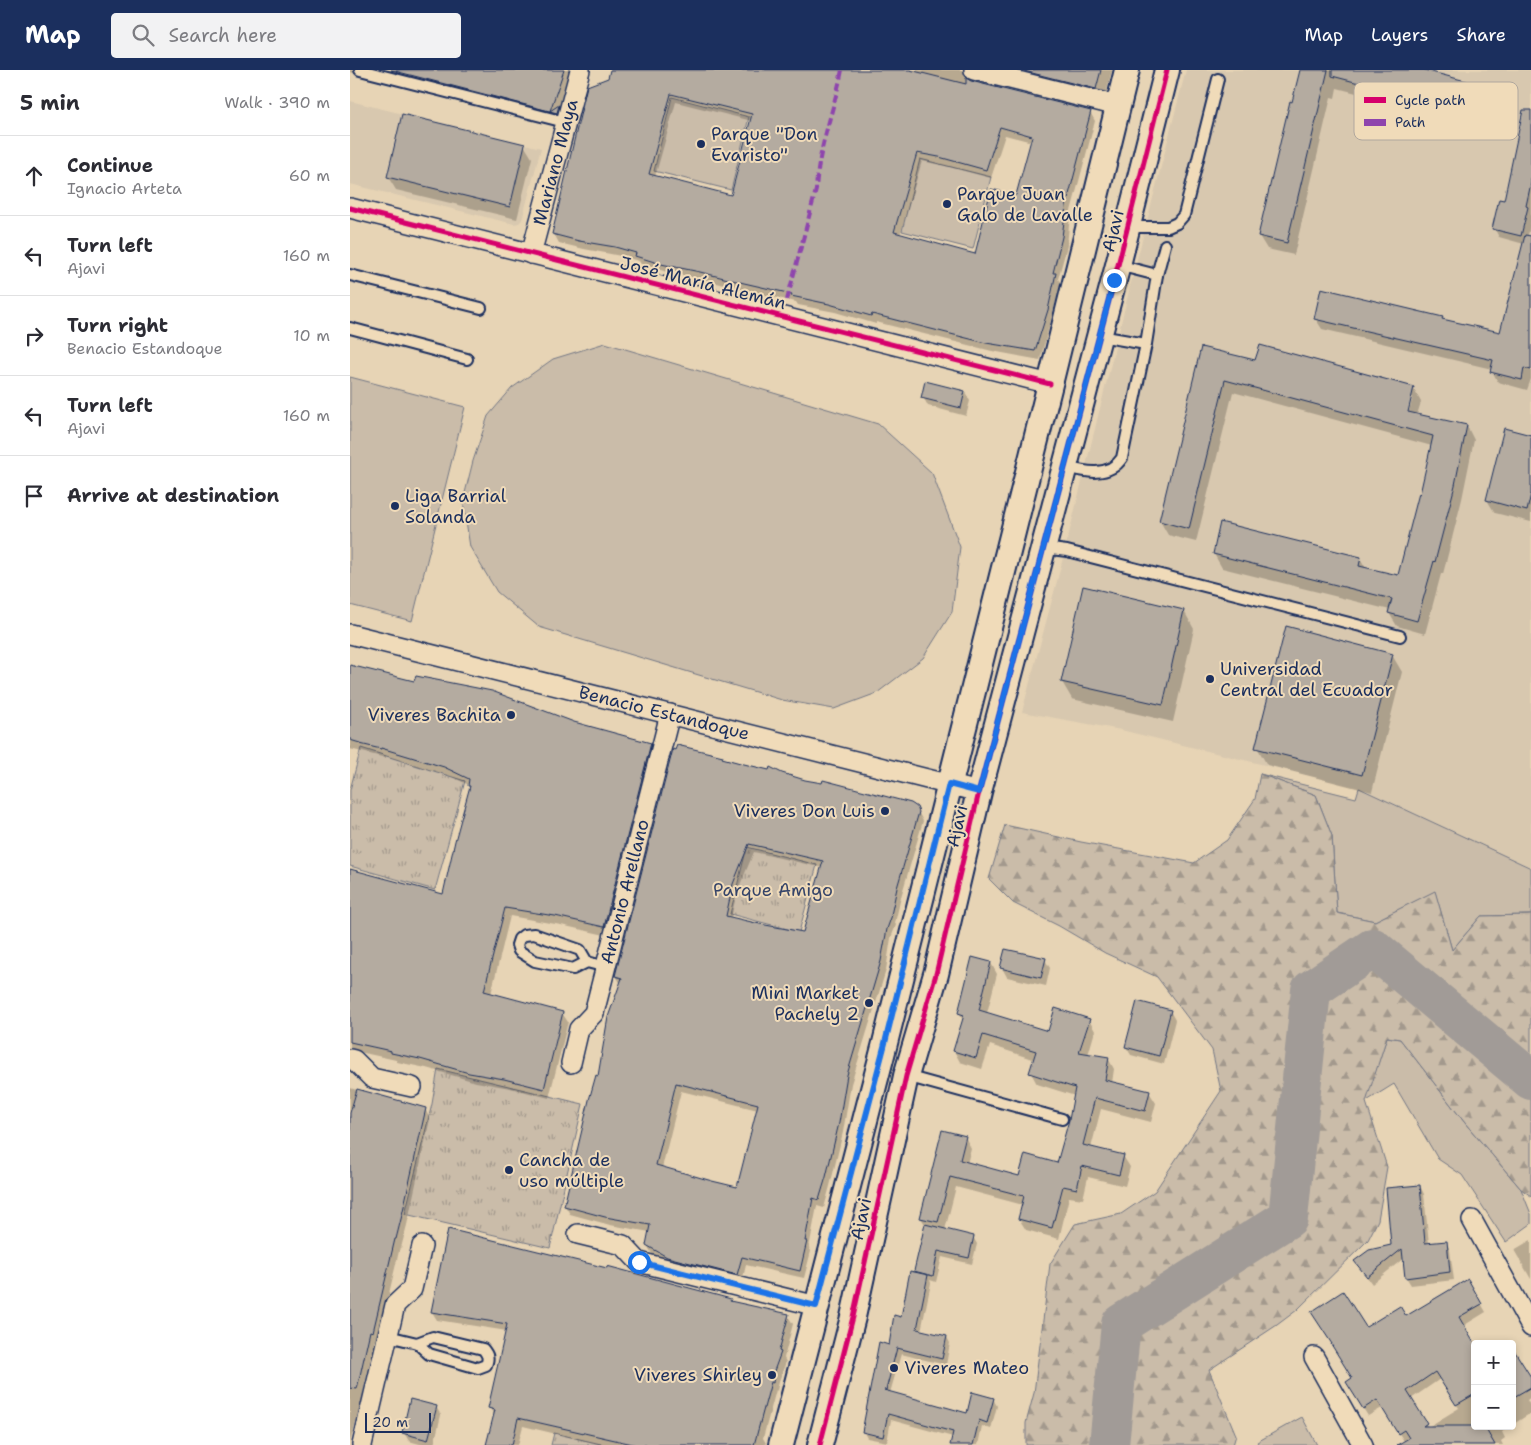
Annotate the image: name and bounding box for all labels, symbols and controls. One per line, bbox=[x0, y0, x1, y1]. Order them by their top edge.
search box bbox=[111, 13, 461, 58]
text: Map bbox=[25, 19, 81, 51]
icon: search bbox=[129, 21, 157, 49]
text: Search here bbox=[169, 23, 277, 48]
text: Map bbox=[1305, 23, 1343, 47]
text: Layers bbox=[1371, 23, 1428, 47]
text: Share bbox=[1456, 23, 1506, 47]
legend bbox=[1354, 82, 1518, 140]
text: 5 min bbox=[20, 89, 80, 117]
text: Cycle path bbox=[1395, 91, 1466, 109]
text: Walk · 390 m bbox=[224, 92, 330, 113]
street label: Mariano Maya bbox=[527, 96, 584, 228]
text: Path bbox=[1395, 113, 1426, 131]
place label: Parque "Don Evaristo" bbox=[711, 122, 818, 167]
marker: Parque "Don Evaristo" bbox=[695, 138, 707, 150]
text: Continue bbox=[67, 153, 153, 178]
icon: ahead bbox=[20, 162, 48, 190]
text: 60 m bbox=[289, 165, 330, 186]
text: Ignacio Arteta bbox=[67, 178, 182, 199]
place label: Parque Juan Galo de Lavalle bbox=[957, 182, 1093, 227]
marker: Parque Juan Galo de Lavalle bbox=[941, 198, 953, 210]
street label: Ajavi bbox=[1096, 207, 1130, 255]
text: Turn left bbox=[67, 233, 153, 258]
icon: left bbox=[20, 242, 48, 270]
text: 160 m bbox=[283, 245, 330, 266]
street label: José María Alemán bbox=[617, 251, 789, 315]
text: Ajavi bbox=[67, 258, 105, 279]
route end bbox=[1103, 269, 1126, 292]
text: Turn right bbox=[67, 313, 168, 338]
icon: right bbox=[20, 322, 48, 350]
text: 10 m bbox=[293, 325, 330, 346]
text: Benacio Estandoque bbox=[67, 338, 223, 359]
text: Turn left bbox=[67, 393, 153, 418]
icon: left bbox=[20, 402, 48, 430]
text: 160 m bbox=[283, 405, 330, 426]
text: Ajavi bbox=[67, 418, 105, 439]
icon: arrive bbox=[20, 482, 48, 510]
text: Arrive at destination bbox=[67, 483, 279, 508]
place label: Liga Barrial Solanda bbox=[405, 484, 507, 529]
marker: Liga Barrial Solanda bbox=[389, 500, 401, 512]
place label: Universidad Central del Ecuador bbox=[1220, 657, 1393, 702]
marker: Universidad Central del Ecuador bbox=[1204, 673, 1216, 685]
street label: Benacio Estandoque bbox=[576, 680, 752, 746]
place label: Viveres Bachita bbox=[367, 703, 501, 727]
marker: Viveres Bachita bbox=[505, 709, 517, 721]
place label: Viveres Don Luis bbox=[733, 799, 875, 823]
street label: Ajavi bbox=[940, 802, 974, 850]
marker: Viveres Don Luis bbox=[879, 805, 891, 817]
street label: Antonio Arellano bbox=[595, 817, 655, 967]
park label: Parque Amigo bbox=[713, 878, 833, 902]
place label: Mini Market Pachely 2 bbox=[751, 981, 859, 1026]
marker: Mini Market Pachely 2 bbox=[863, 997, 875, 1009]
place label: Cancha de uso múltiple bbox=[519, 1148, 624, 1193]
marker: Cancha de uso múltiple bbox=[503, 1164, 515, 1176]
street label: Ajavi bbox=[845, 1195, 877, 1243]
route start bbox=[628, 1251, 651, 1274]
map controls bbox=[1471, 1340, 1516, 1430]
button: + bbox=[1471, 1340, 1516, 1385]
place label: Viveres Mateo bbox=[904, 1356, 1029, 1380]
marker: Viveres Mateo bbox=[888, 1362, 900, 1374]
place label: Viveres Shirley bbox=[634, 1363, 762, 1387]
marker: Viveres Shirley bbox=[766, 1369, 778, 1381]
button: − bbox=[1471, 1385, 1516, 1430]
scale bar bbox=[365, 1410, 431, 1433]
text: 20 m bbox=[372, 1413, 408, 1431]

